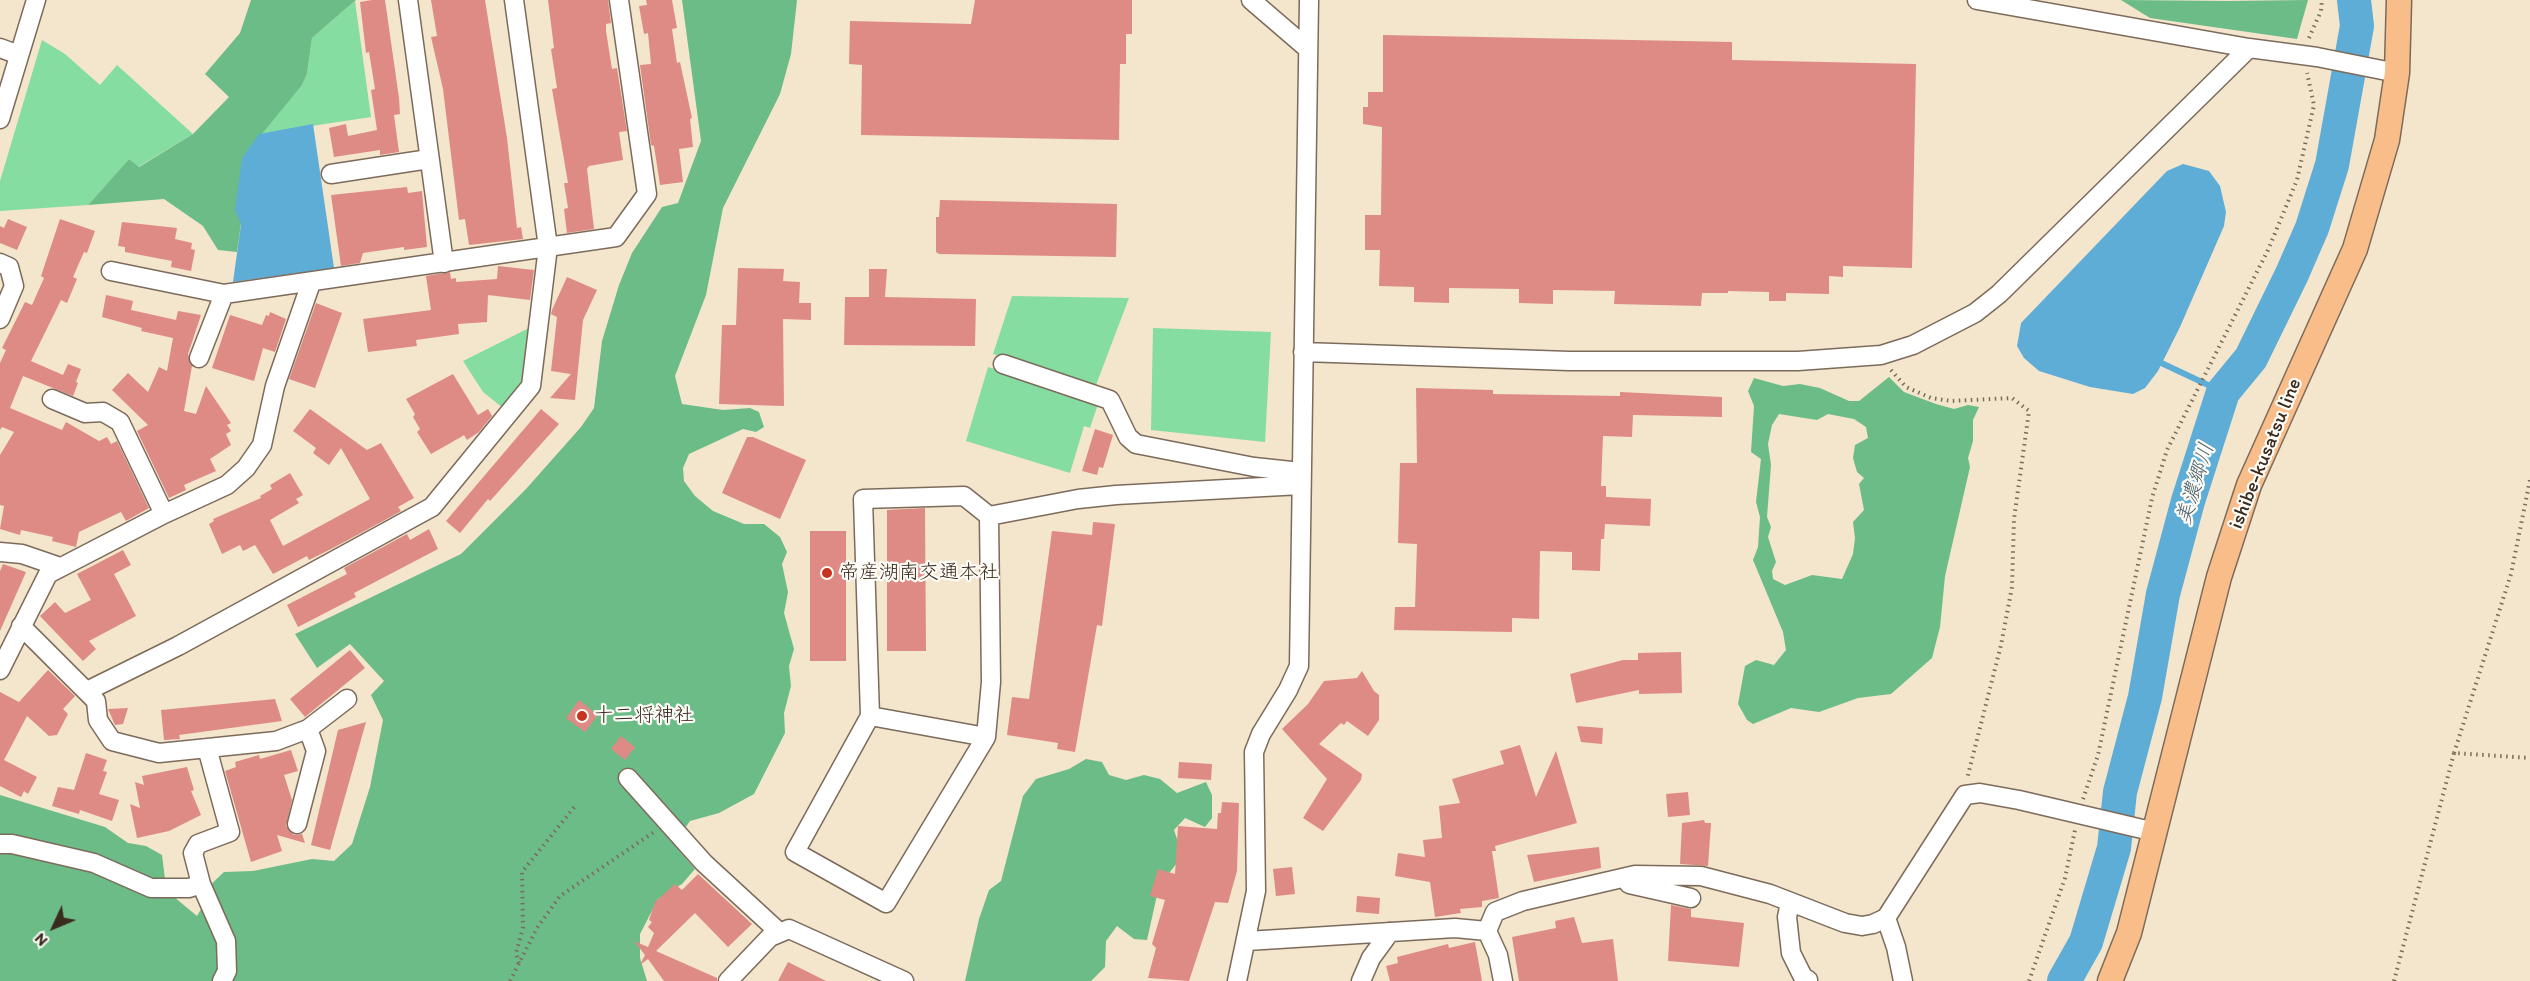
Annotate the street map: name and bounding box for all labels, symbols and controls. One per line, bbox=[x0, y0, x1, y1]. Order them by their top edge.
street label: ishibe-kusatsu line bbox=[2225, 375, 2307, 533]
water label: 美濃郷川 bbox=[2172, 440, 2220, 528]
place label: 帝産湖南交通本社 bbox=[839, 561, 999, 585]
marker: 帝産湖南交通本社 bbox=[820, 566, 834, 580]
place label: 十二将神社 bbox=[594, 704, 694, 728]
marker: 十二将神社 bbox=[575, 709, 589, 723]
north arrow bbox=[24, 897, 84, 957]
text: N bbox=[30, 929, 51, 950]

